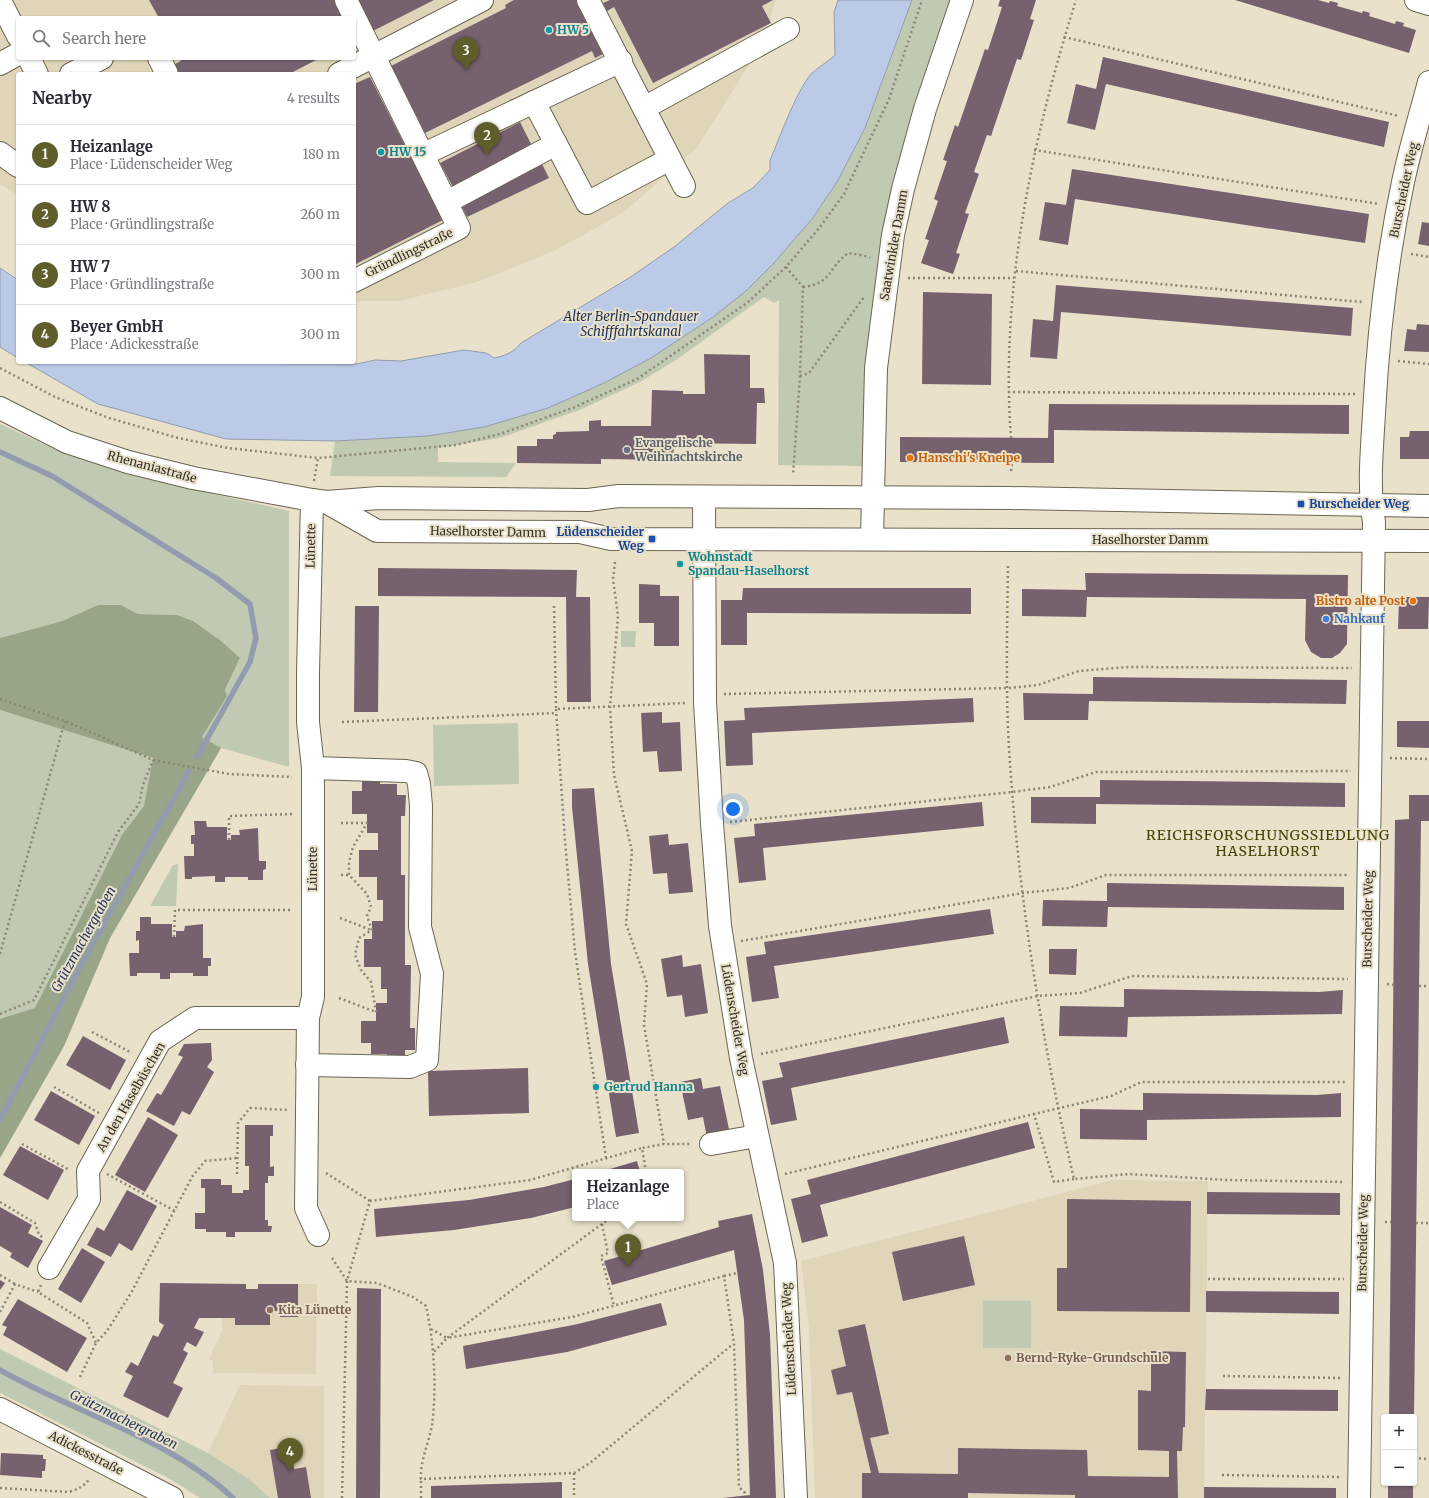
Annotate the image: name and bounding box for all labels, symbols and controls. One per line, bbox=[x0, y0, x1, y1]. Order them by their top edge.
search box bbox=[16, 16, 356, 60]
place label: HW 5 bbox=[557, 22, 589, 37]
marker: HW 5 bbox=[544, 25, 554, 35]
icon: search bbox=[30, 27, 52, 49]
text: Search here bbox=[62, 29, 146, 48]
pin: 3 bbox=[453, 37, 479, 70]
text: Nearby bbox=[32, 87, 92, 109]
text: 4 results bbox=[287, 90, 340, 107]
pin: 2 bbox=[474, 122, 500, 155]
text: Heizanlage bbox=[70, 137, 153, 156]
street label: Burscheider Weg bbox=[1386, 140, 1421, 239]
place label: HW 15 bbox=[389, 144, 426, 159]
text: 1 bbox=[42, 146, 48, 163]
text: 180 m bbox=[302, 146, 340, 163]
marker: HW 15 bbox=[376, 147, 386, 157]
text: Place · Lüdenscheider Weg bbox=[70, 156, 232, 173]
street label: Saatwinkler Damm bbox=[876, 188, 911, 302]
text: HW 8 bbox=[70, 197, 111, 216]
text: 2 bbox=[41, 206, 49, 223]
text: 260 m bbox=[300, 206, 340, 223]
text: Place · Gründlingstraße bbox=[70, 216, 214, 233]
street label: Gründlingstraße bbox=[362, 225, 455, 280]
text: HW 7 bbox=[70, 257, 110, 276]
text: 3 bbox=[41, 266, 49, 283]
text: 300 m bbox=[300, 266, 340, 283]
text: Place · Gründlingstraße bbox=[70, 276, 214, 293]
water label: Alter Berlin-Spandauer Schifffahrtskanal bbox=[563, 308, 699, 340]
text: Beyer GmbH bbox=[70, 317, 163, 336]
text: 4 bbox=[41, 326, 49, 343]
text: 300 m bbox=[300, 326, 340, 343]
text: Place · Adickesstraße bbox=[70, 336, 198, 353]
place label: Evangelische Weihnachtskirche bbox=[634, 435, 743, 464]
marker: Evangelische Weihnachtskirche bbox=[622, 445, 632, 455]
street label: Rhenaniastraße bbox=[106, 447, 198, 486]
place label: Hanschi's Kneipe bbox=[918, 450, 1021, 465]
marker: Hanschi's Kneipe bbox=[905, 453, 915, 463]
place label: Burscheider Weg bbox=[1309, 496, 1410, 511]
marker: Burscheider Weg bbox=[1296, 499, 1306, 509]
street label: Haselhorster Damm bbox=[430, 523, 546, 540]
street label: Lünette bbox=[303, 524, 318, 568]
place label: Lüdenscheider Weg bbox=[557, 524, 644, 553]
street label: Haselhorster Damm bbox=[1092, 532, 1208, 547]
marker: Lüdenscheider Weg bbox=[647, 534, 657, 544]
place label: Wohnstadt Spandau-Haselhorst bbox=[687, 549, 809, 578]
marker: Wohnstadt Spandau-Haselhorst bbox=[675, 559, 685, 569]
place label: Bistro alte Post bbox=[1316, 593, 1405, 608]
marker: Bistro alte Post bbox=[1408, 596, 1418, 606]
place label: Nahkauf bbox=[1334, 611, 1386, 626]
marker: Nahkauf bbox=[1321, 614, 1331, 624]
your location bbox=[723, 799, 743, 819]
district label: REICHSFORSCHUNGSSIEDLUNG HASELHORST bbox=[1146, 826, 1390, 860]
street label: Lünette bbox=[305, 847, 320, 891]
street label: Burscheider Weg bbox=[1359, 869, 1376, 968]
water label: Grützmachergraben bbox=[47, 883, 120, 995]
street label: Lüdenscheider Weg bbox=[718, 963, 753, 1078]
street label: An den Haselbüschen bbox=[93, 1039, 168, 1155]
place label: Gertrud Hanna bbox=[604, 1079, 693, 1094]
marker: Gertrud Hanna bbox=[591, 1082, 601, 1092]
popup bbox=[572, 1169, 684, 1221]
text: Heizanlage bbox=[587, 1177, 669, 1196]
street label: Burscheider Weg bbox=[1354, 1193, 1371, 1292]
text: Place bbox=[587, 1196, 619, 1213]
pin: 1 bbox=[615, 1234, 641, 1267]
street label: Lüdenscheider Weg bbox=[778, 1282, 799, 1396]
place label: Kita Lünette bbox=[278, 1302, 352, 1317]
marker: Kita Lünette bbox=[265, 1305, 275, 1315]
place label: Bernd-Ryke-Grundschule bbox=[1016, 1350, 1169, 1365]
marker: Bernd-Ryke-Grundschule bbox=[1003, 1353, 1013, 1363]
water label: Grützmachergraben bbox=[67, 1386, 181, 1453]
map controls bbox=[1381, 1414, 1417, 1486]
button: + bbox=[1381, 1414, 1417, 1450]
street label: Adickesstraße bbox=[46, 1427, 126, 1478]
pin: 4 bbox=[277, 1438, 303, 1471]
button: − bbox=[1381, 1450, 1417, 1486]

